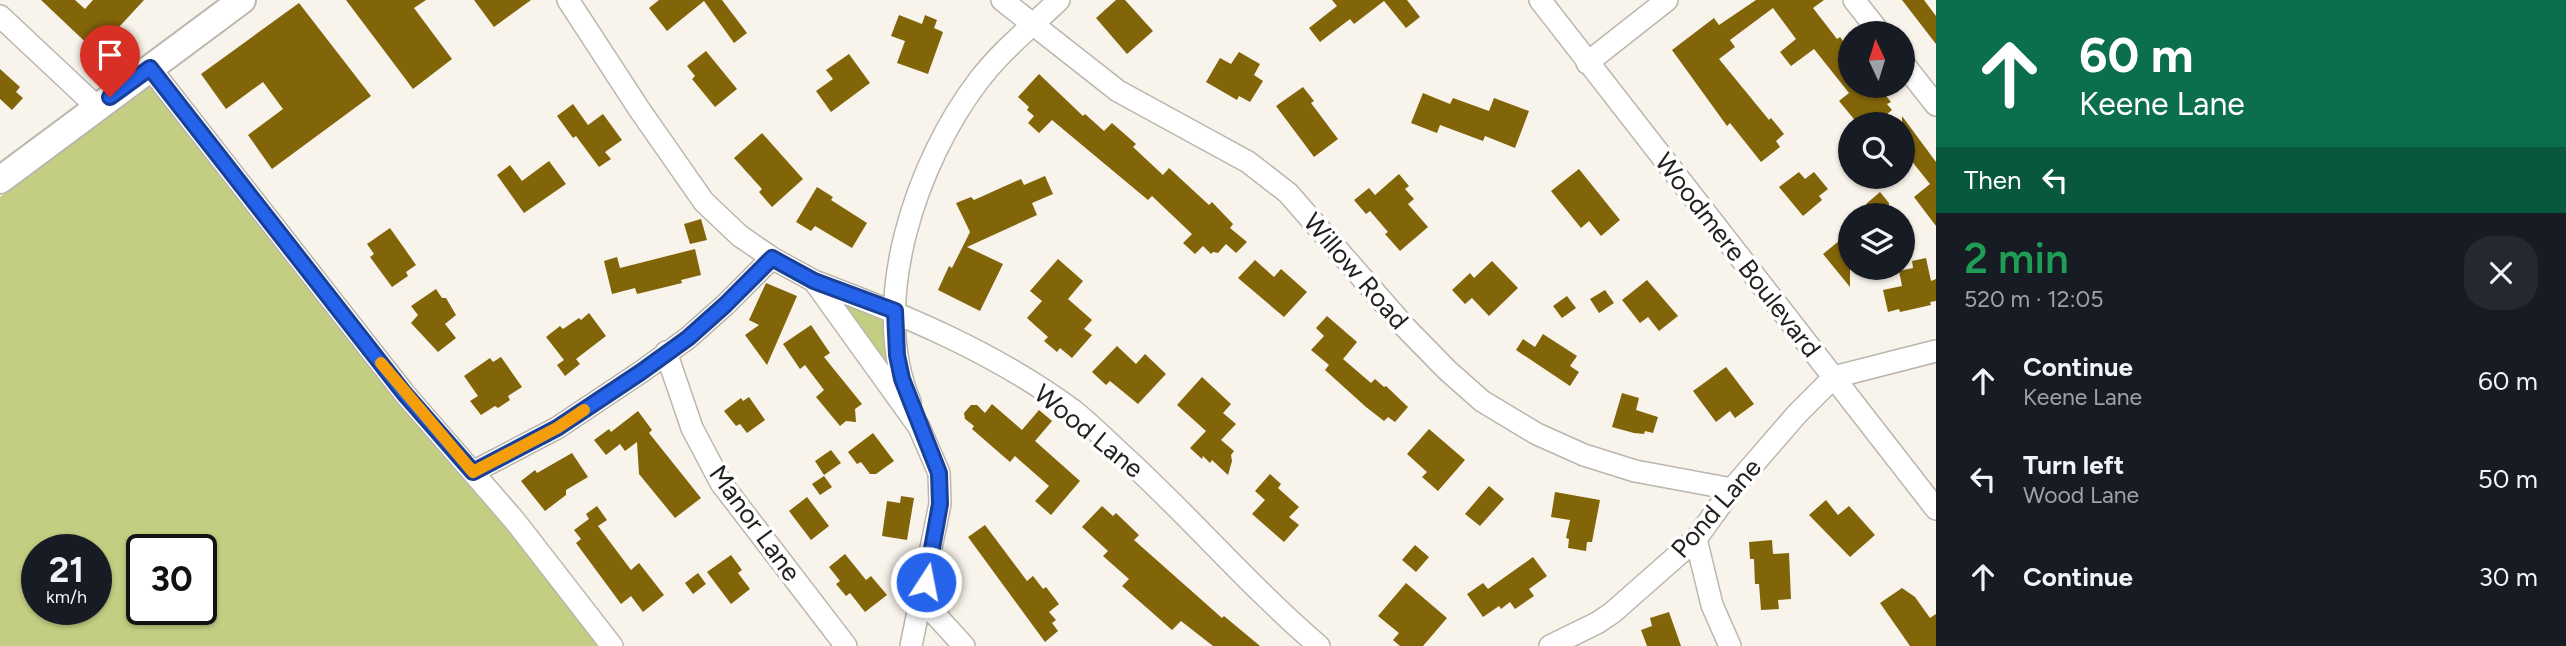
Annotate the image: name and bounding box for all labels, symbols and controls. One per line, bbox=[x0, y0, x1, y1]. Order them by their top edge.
north arrow bbox=[1838, 21, 1914, 98]
map controls bbox=[1838, 21, 1915, 280]
pin bbox=[80, 25, 140, 97]
text: 60 m bbox=[2079, 25, 2194, 84]
icon: ahead bbox=[1964, 28, 2055, 119]
icon: arrive bbox=[91, 36, 129, 74]
text: Keene Lane bbox=[2079, 85, 2245, 123]
button: search bbox=[1838, 112, 1915, 189]
street label: Woodmere Boulevard bbox=[1648, 146, 1828, 364]
icon: left bbox=[2036, 161, 2074, 199]
text: Then bbox=[1964, 164, 2022, 196]
button: layers bbox=[1838, 203, 1915, 280]
street label: Willow Road bbox=[1297, 206, 1415, 336]
text: 2 min bbox=[1964, 233, 2069, 284]
button: close bbox=[2464, 236, 2538, 310]
text: 520 m · 12:05 bbox=[1964, 285, 2103, 313]
text: Continue bbox=[2023, 351, 2133, 383]
icon: ahead bbox=[1964, 362, 2002, 400]
text: 60 m bbox=[2478, 365, 2538, 397]
street label: Wood Lane bbox=[1028, 377, 1150, 485]
text: Keene Lane bbox=[2023, 383, 2142, 411]
text: Turn left bbox=[2023, 449, 2124, 481]
street label: Pond Lane bbox=[1664, 452, 1768, 564]
street label: Manor Lane bbox=[702, 459, 808, 587]
icon: left bbox=[1964, 460, 2002, 498]
text: 50 m bbox=[2478, 463, 2538, 495]
text: Wood Lane bbox=[2023, 481, 2139, 509]
speed limit sign: 30 bbox=[126, 534, 217, 625]
position arrow bbox=[889, 545, 963, 619]
text: 21 bbox=[49, 549, 84, 591]
icon: ahead bbox=[1964, 558, 2002, 596]
text: Continue bbox=[2023, 561, 2133, 593]
text: 30 m bbox=[2479, 561, 2538, 593]
text: km/h bbox=[46, 586, 87, 608]

